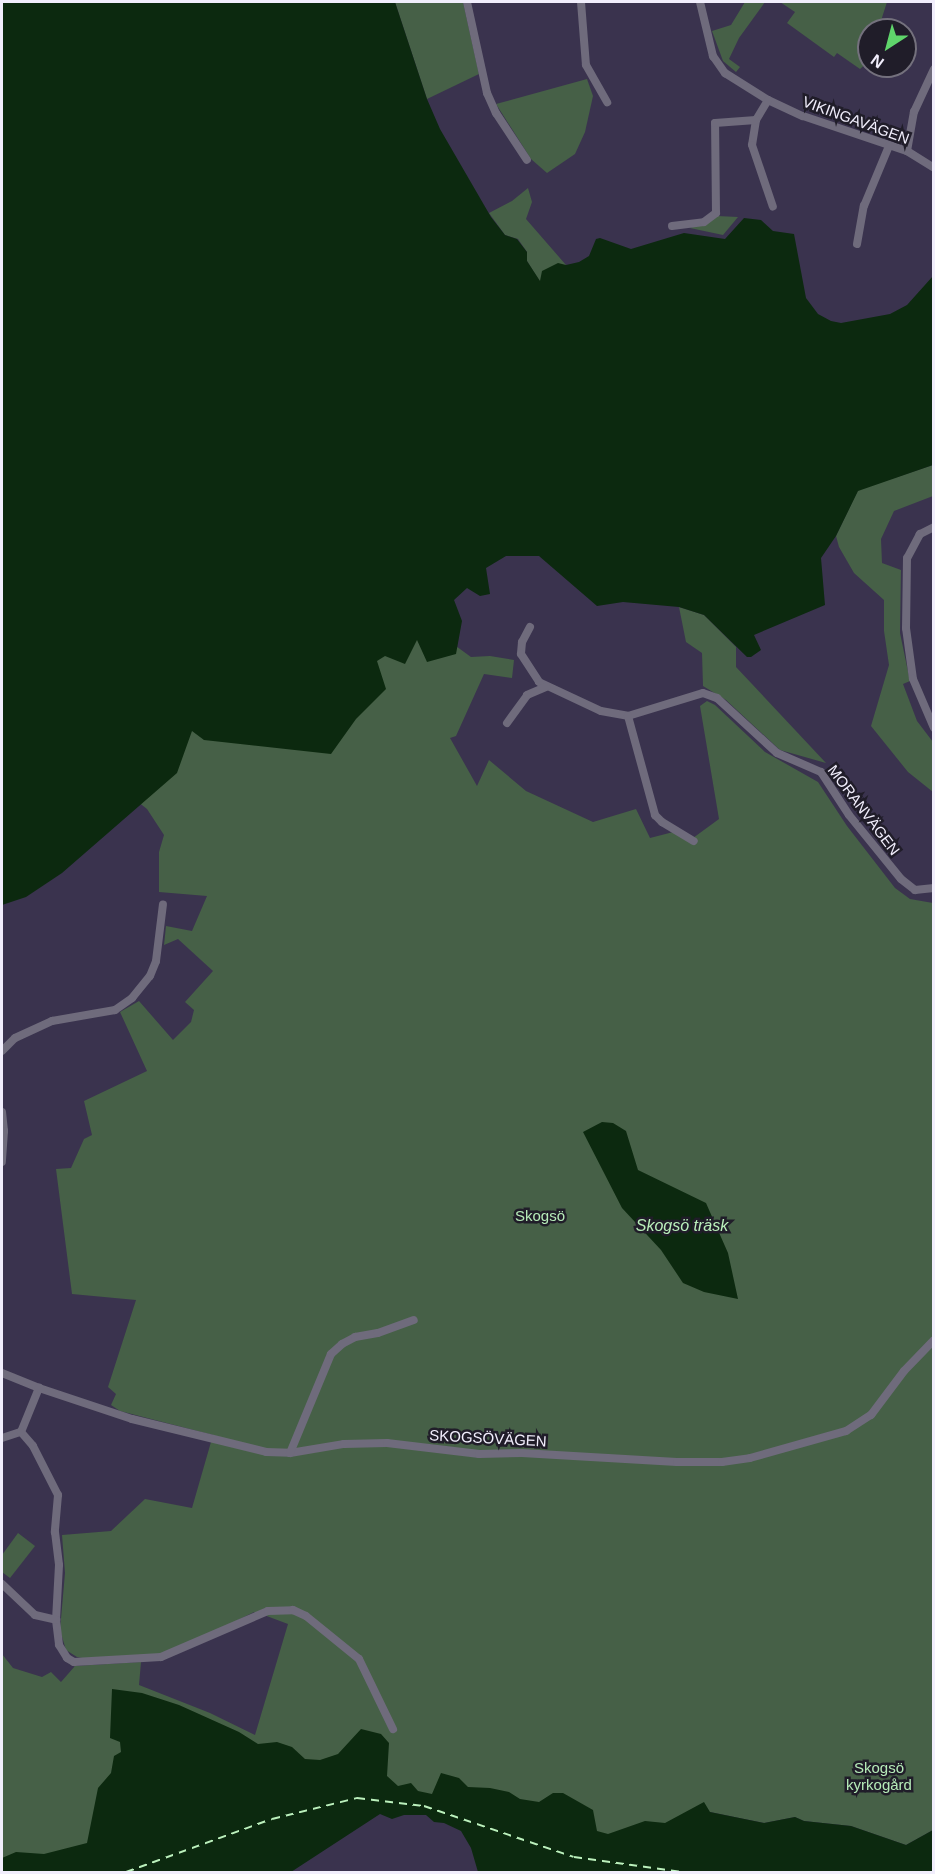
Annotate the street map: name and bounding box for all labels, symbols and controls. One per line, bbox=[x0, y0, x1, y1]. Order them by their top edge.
north arrow bbox=[857, 18, 917, 78]
text: N bbox=[868, 51, 887, 72]
street label: VIKINGAVÄGEN bbox=[800, 92, 912, 148]
street label: MORANVÄGEN bbox=[824, 761, 904, 859]
park label: Skogsö bbox=[515, 1207, 565, 1225]
water label: Skogsö träsk bbox=[636, 1216, 728, 1236]
street label: SKOGSÖVÄGEN bbox=[429, 1426, 547, 1450]
park label: Skogsö kyrkogård bbox=[846, 1758, 912, 1793]

